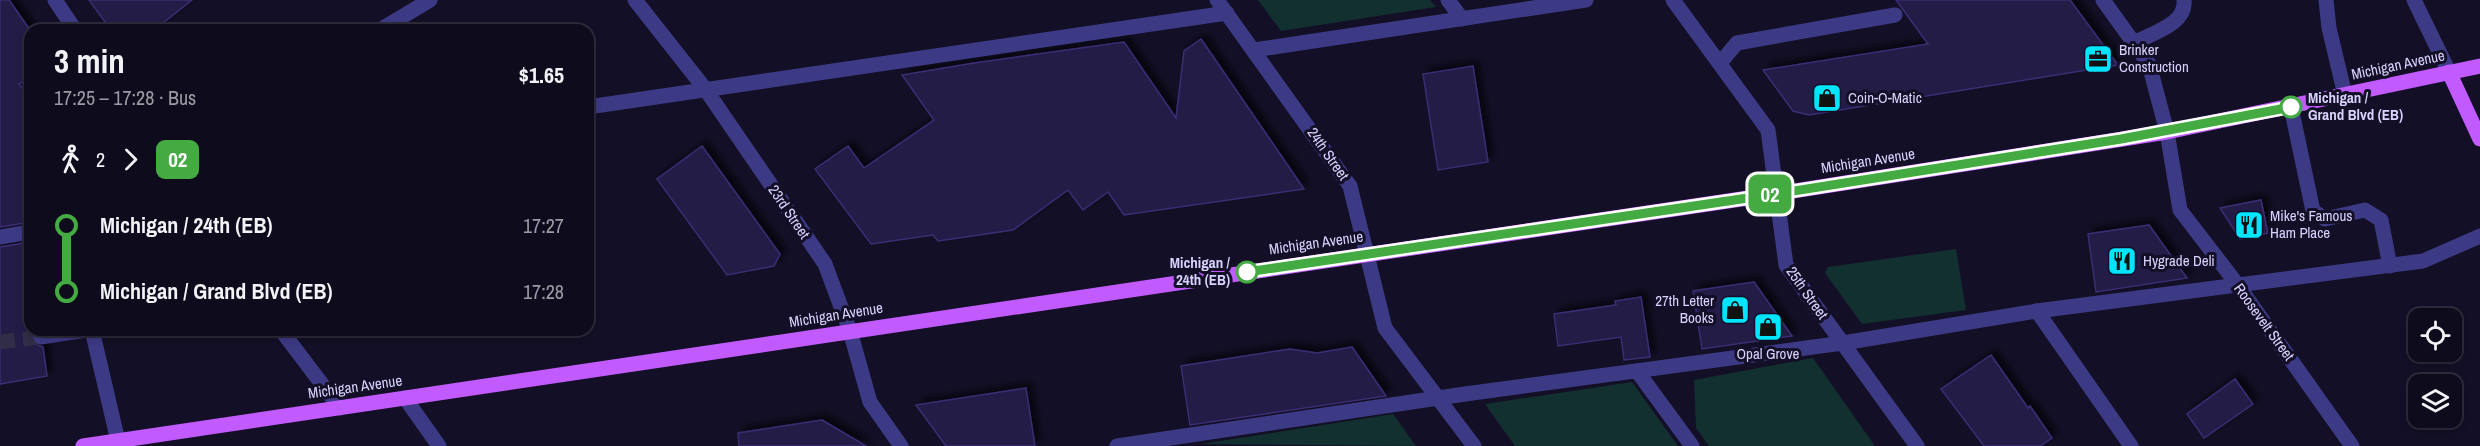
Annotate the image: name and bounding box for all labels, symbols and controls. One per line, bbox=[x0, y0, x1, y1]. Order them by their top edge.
text: 3 min bbox=[54, 39, 125, 83]
place label: Brinker Construction bbox=[2119, 39, 2189, 77]
office icon: Brinker Construction bbox=[2082, 43, 2114, 75]
street label: Michigan Avenue bbox=[2349, 44, 2447, 85]
text: $1.65 bbox=[519, 60, 564, 90]
shop icon: Coin-O-Matic bbox=[1811, 82, 1843, 114]
text: 17:25 – 17:28 · Bus bbox=[54, 84, 196, 111]
place label: Coin-O-Matic bbox=[1848, 87, 1922, 108]
place label: Michigan / Grand Blvd (EB) bbox=[2308, 87, 2403, 125]
marker: Michigan / Grand Blvd (EB) bbox=[2280, 96, 2302, 118]
street label: 24th Street bbox=[1303, 123, 1355, 185]
icon: walk bbox=[54, 143, 87, 176]
icon: forward bbox=[114, 143, 147, 176]
street label: Michigan Avenue bbox=[1819, 143, 1917, 178]
text: 02 bbox=[168, 145, 187, 174]
text: 2 bbox=[96, 146, 105, 173]
line badge: 02 bbox=[1743, 174, 1797, 214]
text: 02 bbox=[1760, 180, 1780, 209]
street label: 23rd Street bbox=[764, 181, 815, 243]
place label: Mike's Famous Ham Place bbox=[2270, 205, 2352, 243]
restaurant icon: Mike's Famous Ham Place bbox=[2233, 209, 2265, 241]
text: Michigan / 24th (EB) bbox=[100, 210, 272, 240]
text: 17:27 bbox=[523, 212, 564, 239]
street label: Michigan Avenue bbox=[1268, 225, 1365, 260]
restaurant icon: Hygrade Deli bbox=[2106, 245, 2138, 277]
place label: Hygrade Deli bbox=[2143, 250, 2215, 271]
place label: Michigan / 24th (EB) bbox=[1170, 252, 1231, 290]
marker: Michigan / 24th (EB) bbox=[1236, 261, 1258, 283]
street label: 25th Street bbox=[1782, 262, 1834, 324]
text: Michigan / Grand Blvd (EB) bbox=[100, 276, 333, 306]
text: 17:28 bbox=[523, 278, 564, 305]
street label: Roosevelt Street bbox=[2229, 279, 2300, 365]
place label: 27th Letter Books bbox=[1655, 290, 1714, 328]
shop icon: 27th Letter Books bbox=[1719, 294, 1751, 326]
street label: Michigan Avenue bbox=[787, 297, 885, 332]
map controls bbox=[2408, 308, 2462, 428]
button: locate bbox=[2408, 308, 2462, 362]
shop icon: Opal Grove bbox=[1752, 311, 1784, 343]
place label: Opal Grove bbox=[1737, 343, 1800, 364]
street label: Michigan Avenue bbox=[307, 369, 404, 404]
button: layers bbox=[2408, 374, 2462, 428]

